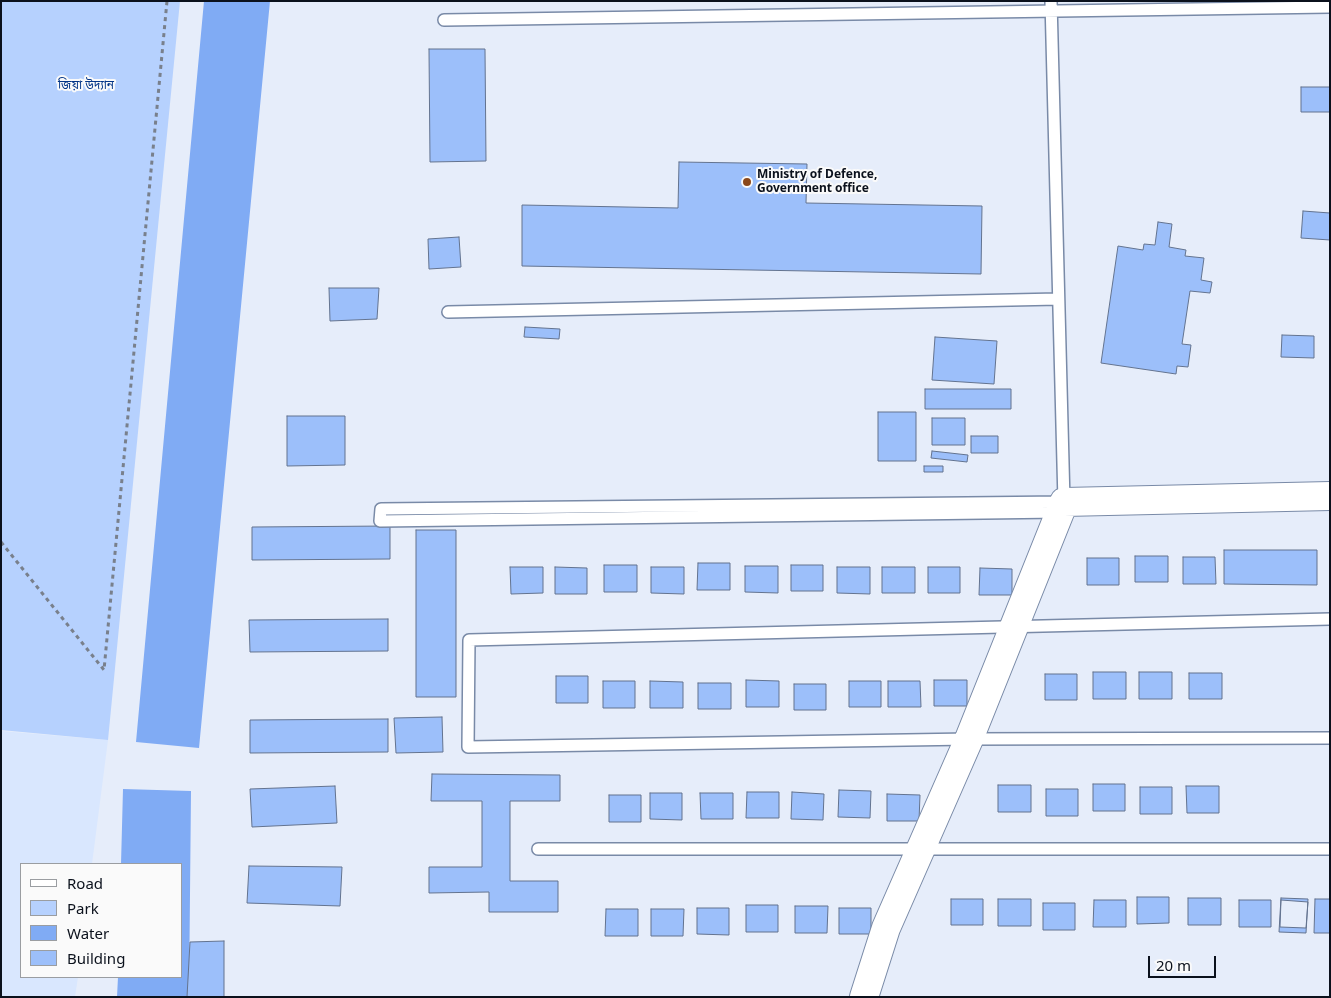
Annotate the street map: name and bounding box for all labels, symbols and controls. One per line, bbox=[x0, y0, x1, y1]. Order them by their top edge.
park label: জিয়া উদ্যান bbox=[58, 79, 114, 93]
place label: Ministry of Defence, Government office bbox=[757, 168, 877, 196]
marker: Ministry of Defence, Government office bbox=[741, 176, 753, 188]
legend bbox=[20, 863, 182, 978]
text: Road bbox=[67, 873, 103, 893]
text: Park bbox=[67, 898, 99, 918]
text: Water bbox=[67, 923, 109, 943]
scale bar bbox=[1151, 946, 1218, 978]
text: Building bbox=[67, 948, 125, 968]
text: 20 m bbox=[1156, 955, 1191, 975]

